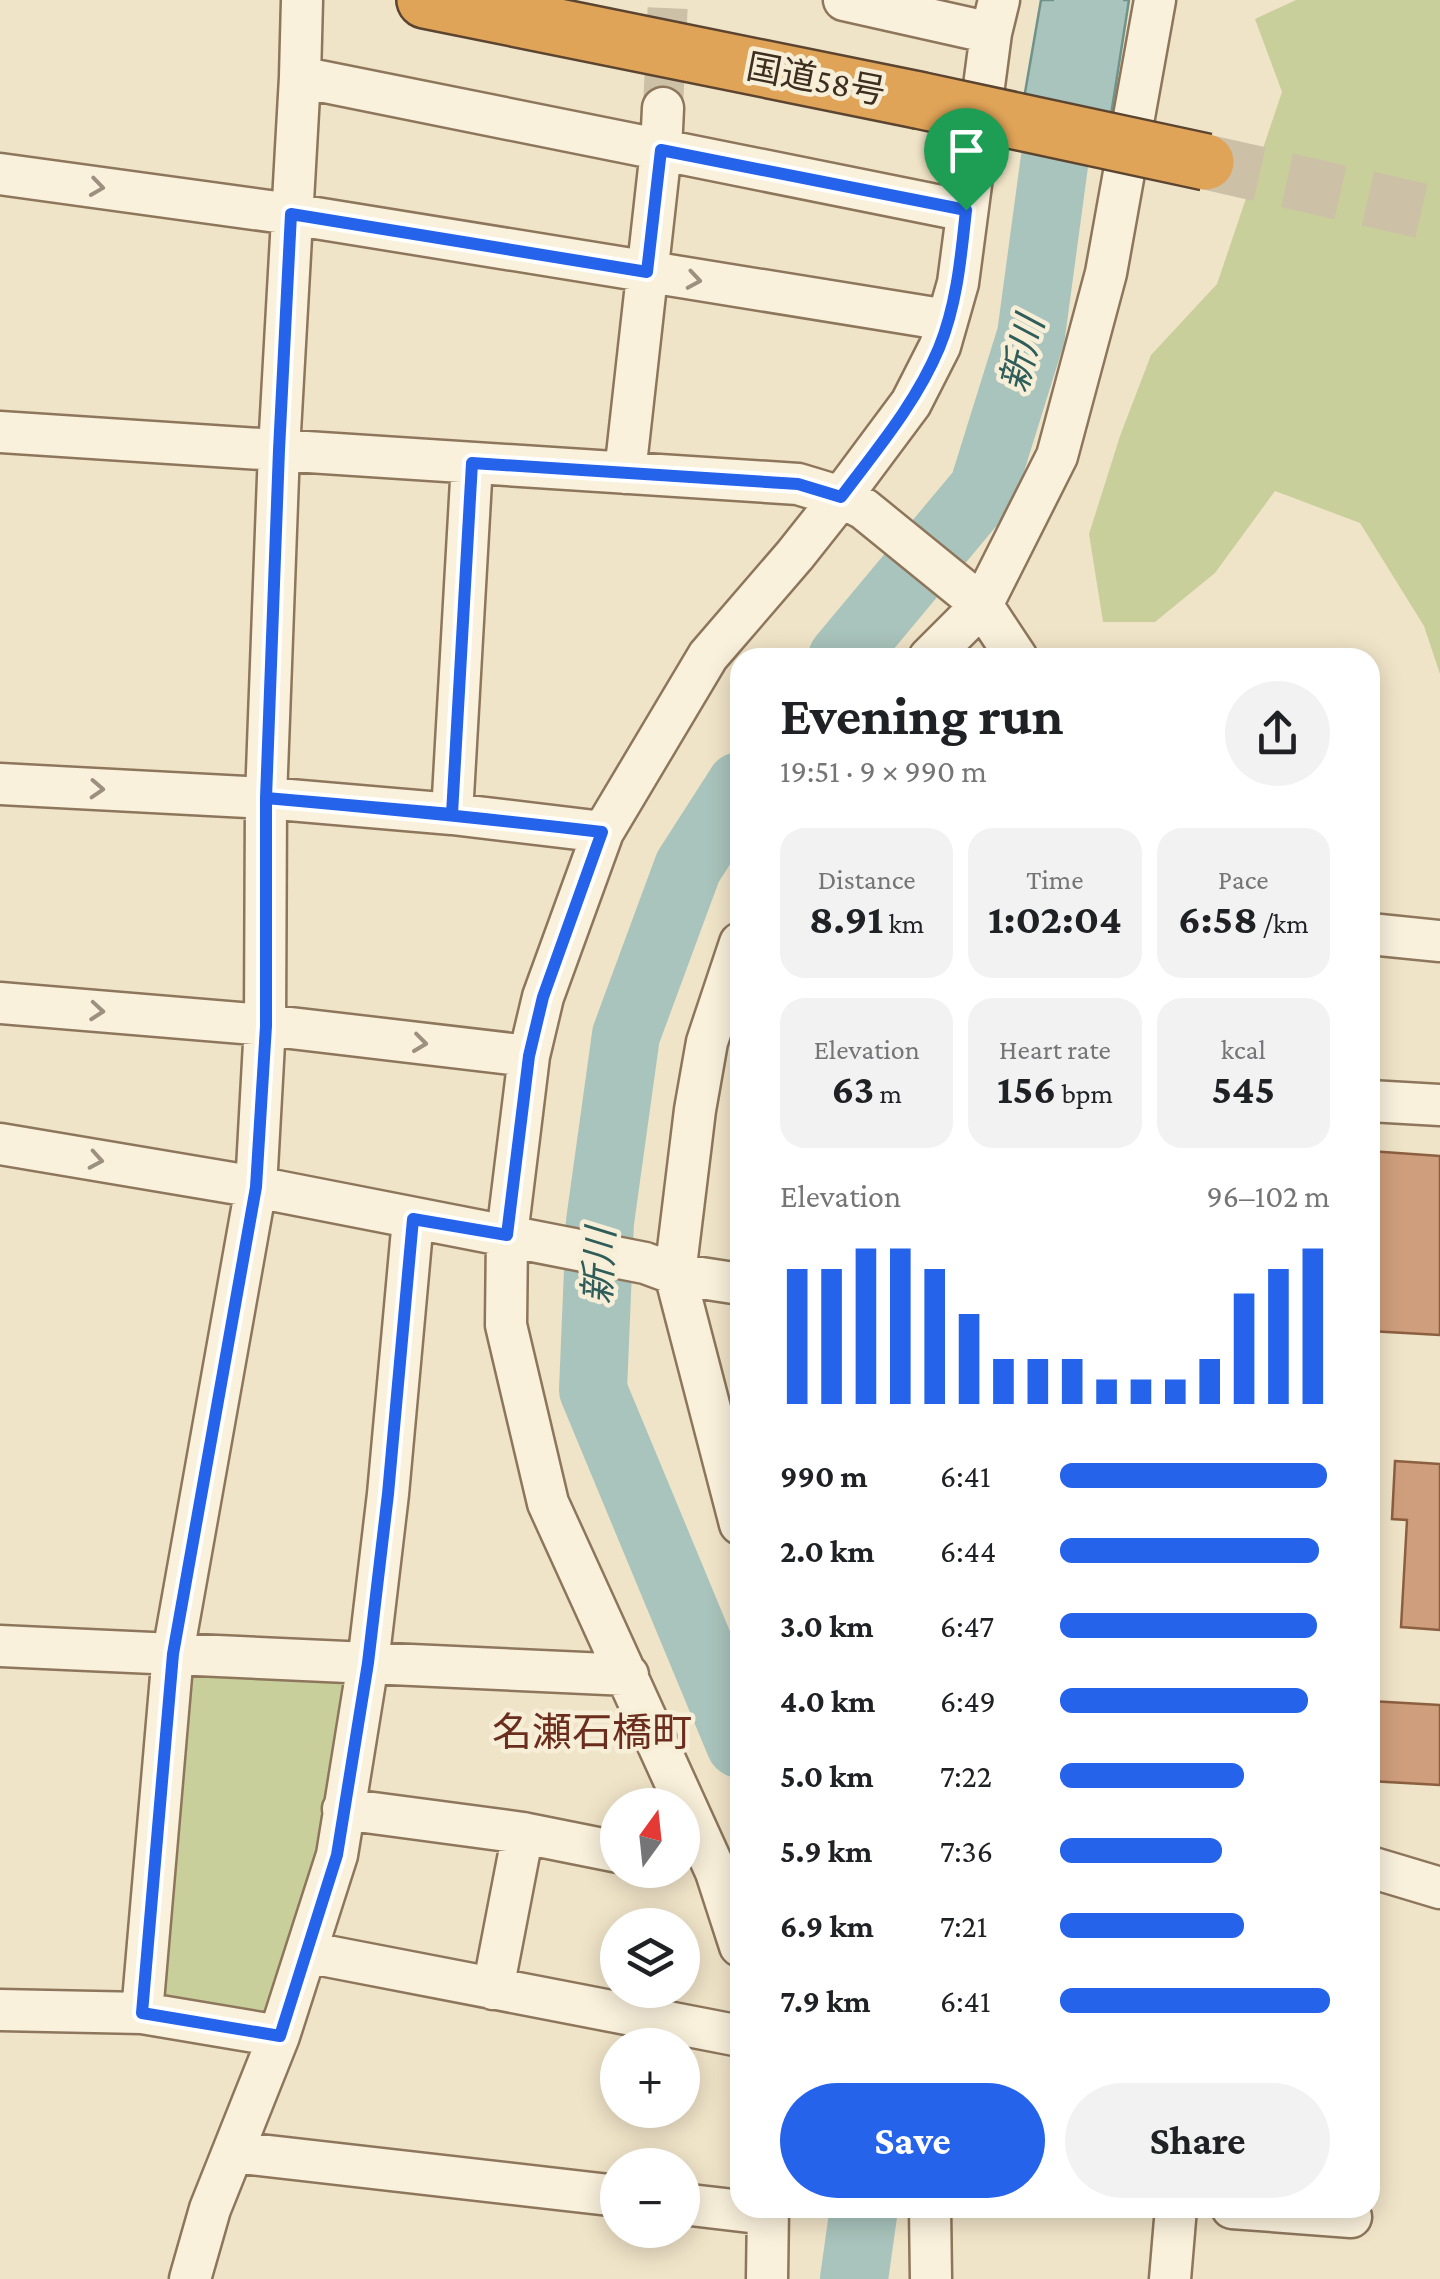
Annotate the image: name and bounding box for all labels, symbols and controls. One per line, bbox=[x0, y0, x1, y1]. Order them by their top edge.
street label: 国道58号 bbox=[743, 47, 889, 112]
pin bbox=[924, 108, 1009, 211]
icon: arrive bbox=[939, 123, 994, 178]
one-way arrow bbox=[89, 176, 105, 197]
one-way arrow bbox=[686, 269, 703, 290]
water label: 新川 bbox=[992, 308, 1053, 396]
button: share bbox=[1225, 681, 1330, 786]
text: Evening run bbox=[780, 685, 1064, 746]
text: 19:51 · 9 × 990 m bbox=[780, 753, 987, 789]
one-way arrow bbox=[90, 778, 106, 799]
text: Distance bbox=[818, 864, 916, 895]
text: Time bbox=[1026, 864, 1084, 895]
text: Pace bbox=[1218, 864, 1269, 895]
text: 8.91 bbox=[809, 895, 883, 942]
text: 1:02:04 bbox=[988, 895, 1122, 942]
text: 6:58 bbox=[1178, 895, 1258, 942]
text: km bbox=[883, 908, 924, 939]
text: /km bbox=[1258, 908, 1309, 939]
one-way arrow bbox=[90, 999, 106, 1021]
one-way arrow bbox=[413, 1032, 429, 1053]
text: Elevation bbox=[814, 1034, 920, 1065]
text: Heart rate bbox=[999, 1034, 1111, 1065]
text: kcal bbox=[1221, 1034, 1266, 1065]
text: 63 bbox=[831, 1065, 874, 1112]
text: 156 bbox=[997, 1065, 1056, 1112]
text: 545 bbox=[1212, 1065, 1275, 1112]
text: m bbox=[874, 1078, 902, 1109]
text: bpm bbox=[1056, 1078, 1113, 1109]
one-way arrow bbox=[88, 1149, 104, 1170]
text: Elevation bbox=[780, 1178, 901, 1214]
text: 96–102 m bbox=[1207, 1178, 1330, 1214]
water label: 新川 bbox=[576, 1223, 622, 1305]
text: 990 m bbox=[780, 1458, 868, 1494]
text: 6:41 bbox=[940, 1458, 991, 1494]
text: 2.0 km bbox=[780, 1533, 875, 1569]
text: 6:44 bbox=[940, 1533, 996, 1569]
text: 3.0 km bbox=[780, 1608, 874, 1644]
text: 6:47 bbox=[940, 1608, 994, 1644]
text: 4.0 km bbox=[780, 1683, 875, 1719]
text: 6:49 bbox=[940, 1683, 996, 1719]
district label: 名瀬石橋町 bbox=[492, 1710, 692, 1755]
text: 5.0 km bbox=[780, 1758, 874, 1794]
text: 7:22 bbox=[940, 1758, 992, 1794]
north arrow bbox=[600, 1788, 700, 1888]
map controls bbox=[600, 1788, 700, 2248]
text: 5.9 km bbox=[780, 1833, 872, 1869]
text: 7:36 bbox=[940, 1833, 993, 1869]
button: layers bbox=[600, 1908, 700, 2008]
text: 6.9 km bbox=[780, 1908, 874, 1944]
text: 7:21 bbox=[940, 1908, 987, 1944]
text: 7.9 km bbox=[780, 1983, 871, 2019]
text: 6:41 bbox=[940, 1983, 991, 2019]
button: + bbox=[600, 2028, 700, 2128]
button: Save bbox=[780, 2083, 1045, 2198]
button: Share bbox=[1065, 2083, 1330, 2198]
button: − bbox=[600, 2148, 700, 2248]

